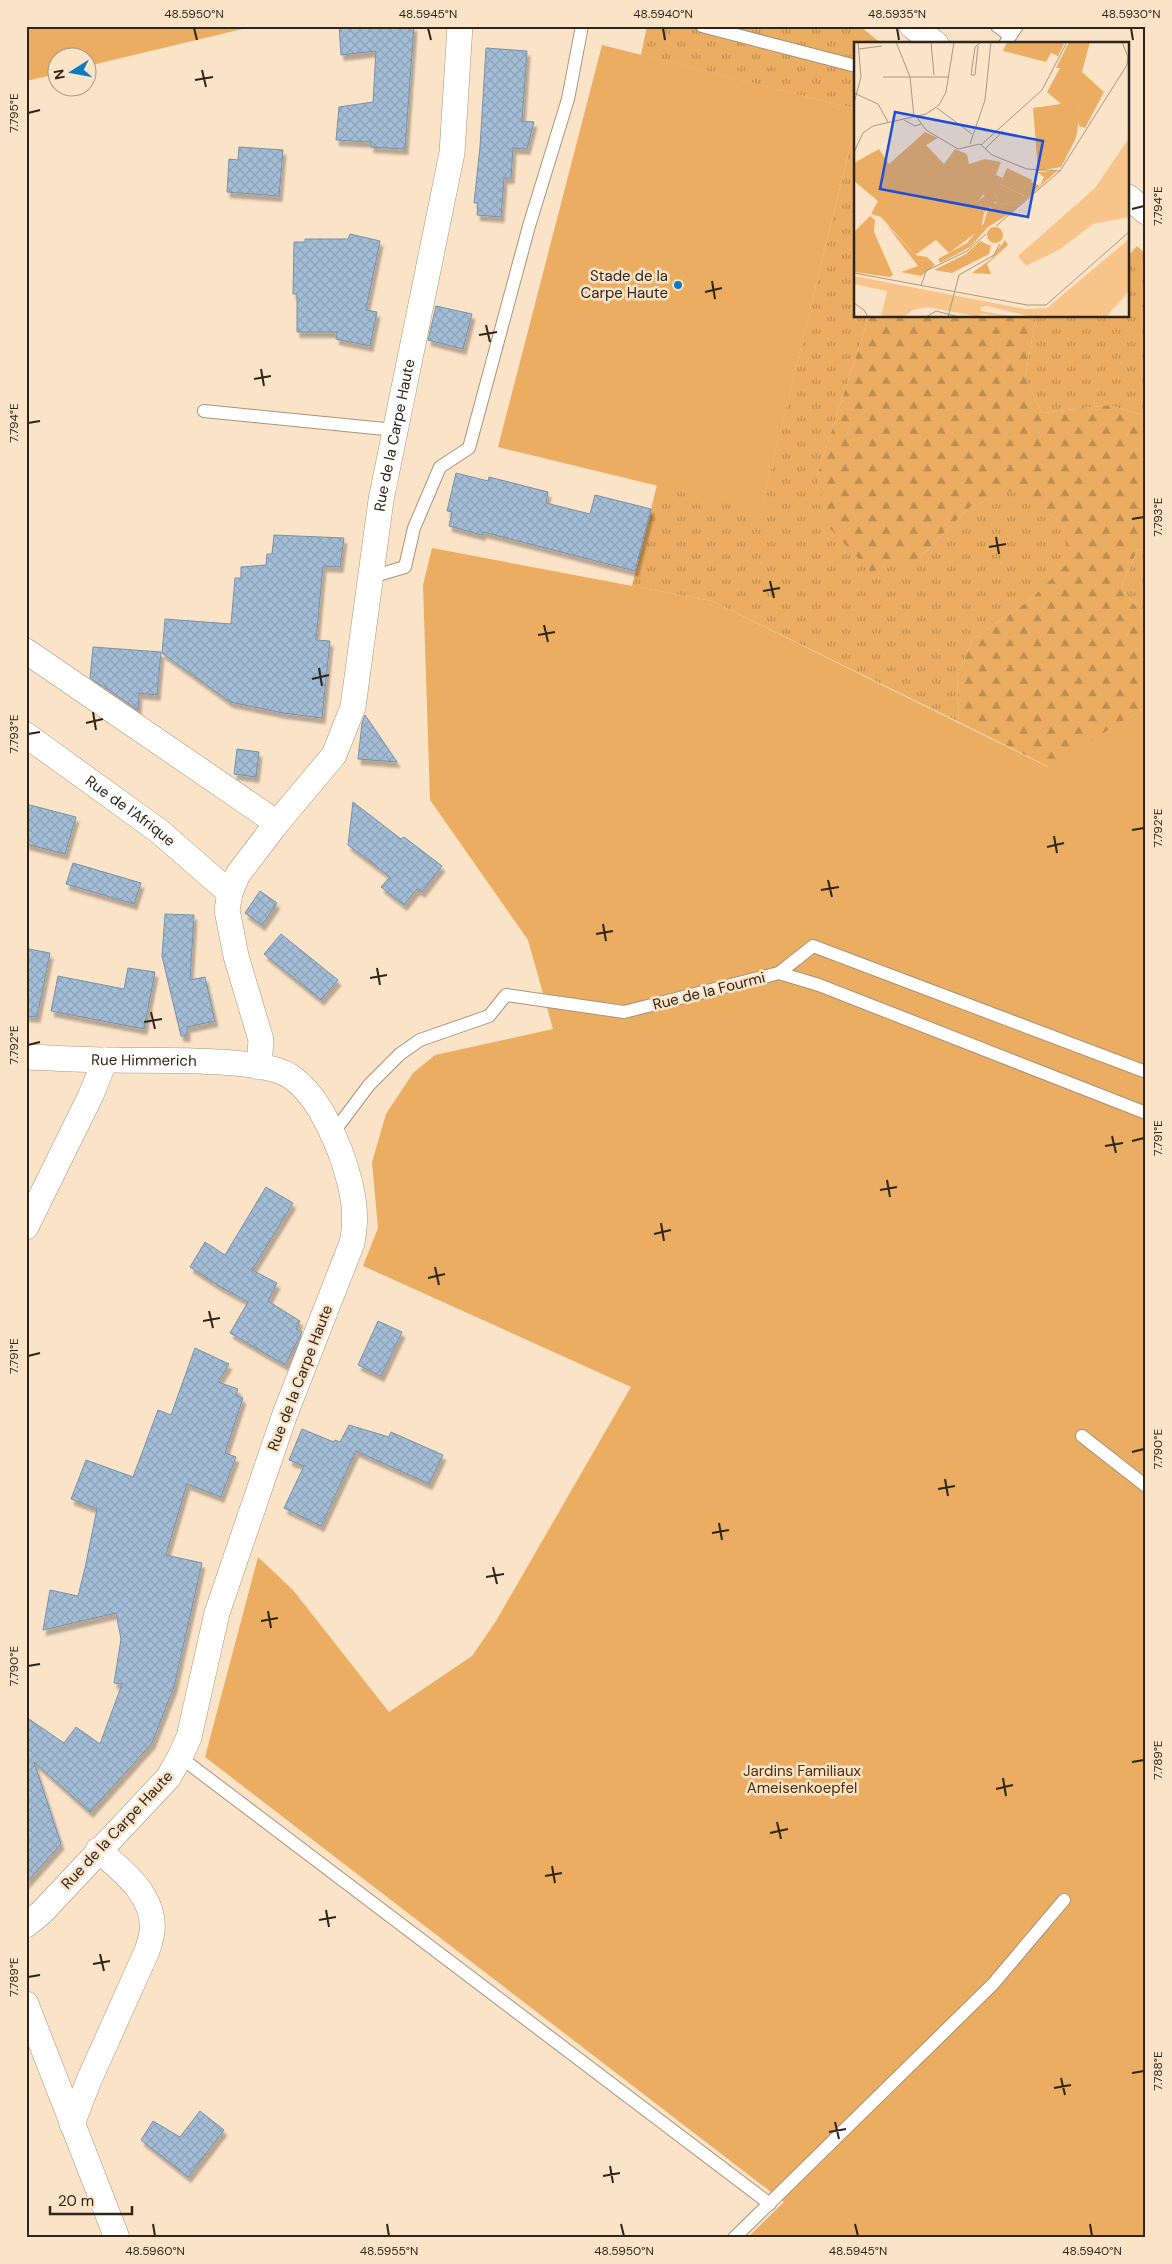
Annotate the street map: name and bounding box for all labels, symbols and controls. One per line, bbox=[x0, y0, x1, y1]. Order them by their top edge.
text: 48.5950°N bbox=[164, 6, 224, 22]
text: 48.5945°N bbox=[399, 6, 457, 22]
text: 48.5940°N bbox=[633, 6, 693, 22]
text: 48.5935°N bbox=[868, 6, 926, 22]
text: 48.5930°N bbox=[1102, 6, 1160, 22]
inset map bbox=[854, 42, 1130, 318]
north arrow bbox=[48, 48, 98, 98]
text: N bbox=[49, 68, 69, 81]
text: 7.795°E bbox=[6, 93, 22, 133]
text: 7.794°E bbox=[1150, 186, 1166, 226]
place label: Stade de la Carpe Haute bbox=[580, 266, 668, 303]
marker: Stade de la Carpe Haute bbox=[672, 279, 684, 291]
street label: Rue de la Carpe Haute bbox=[370, 357, 420, 513]
text: 7.794°E bbox=[6, 403, 22, 443]
text: 7.793°E bbox=[1150, 497, 1166, 537]
text: 7.793°E bbox=[6, 714, 22, 754]
street label: Rue de l'Afrique bbox=[81, 771, 180, 851]
text: 7.792°E bbox=[1150, 808, 1166, 847]
street label: Rue de la Fourmi bbox=[651, 967, 767, 1015]
text: 7.792°E bbox=[6, 1025, 22, 1064]
street label: Rue Himmerich bbox=[91, 1050, 197, 1071]
text: 7.791°E bbox=[1150, 1120, 1166, 1156]
street label: Rue de la Carpe Haute bbox=[263, 1302, 337, 1454]
text: 7.791°E bbox=[6, 1338, 22, 1374]
text: 7.790°E bbox=[1150, 1429, 1166, 1469]
text: 7.790°E bbox=[6, 1646, 22, 1686]
text: 7.789°E bbox=[1150, 1740, 1166, 1780]
park label: Jardins Familiaux Ameisenkoepfel bbox=[743, 1761, 861, 1798]
street label: Rue de la Carpe Haute bbox=[57, 1767, 177, 1893]
text: 7.789°E bbox=[6, 1957, 22, 1997]
text: 7.788°E bbox=[1150, 2051, 1166, 2091]
scale bar bbox=[50, 2184, 132, 2216]
text: 20 m bbox=[58, 2191, 94, 2211]
text: 48.5960°N bbox=[125, 2243, 185, 2259]
text: 48.5955°N bbox=[360, 2243, 418, 2259]
text: 48.5950°N bbox=[594, 2243, 654, 2259]
text: 48.5945°N bbox=[829, 2243, 887, 2259]
text: 48.5940°N bbox=[1062, 2243, 1122, 2259]

